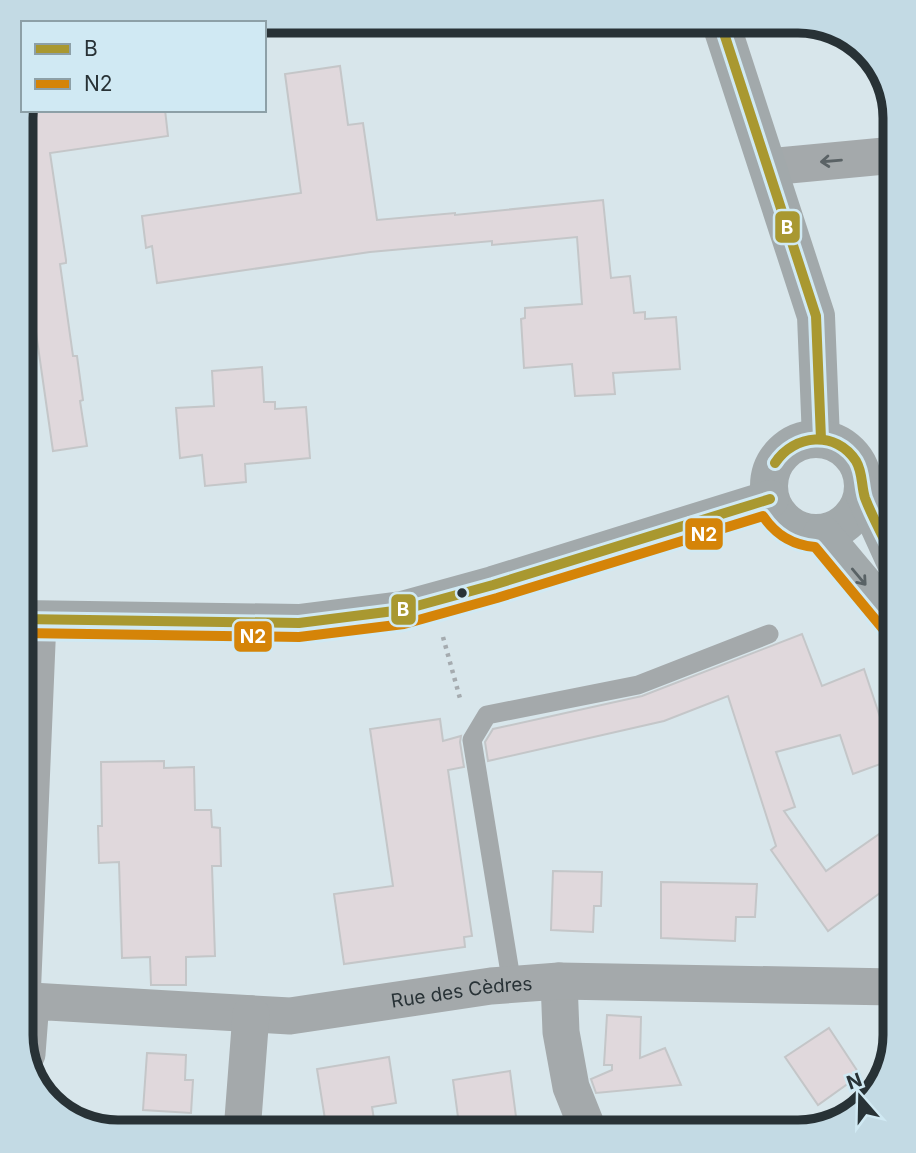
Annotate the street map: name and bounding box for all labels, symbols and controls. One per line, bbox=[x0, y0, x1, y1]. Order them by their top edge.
legend bbox=[21, 21, 266, 112]
text: B bbox=[84, 36, 98, 61]
text: N2 bbox=[84, 71, 113, 96]
one-way arrow bbox=[820, 155, 843, 168]
line badge: B bbox=[774, 210, 801, 244]
text: B bbox=[781, 216, 793, 239]
line badge: N2 bbox=[684, 517, 724, 551]
text: N2 bbox=[691, 523, 717, 546]
one-way arrow bbox=[851, 568, 867, 586]
unlabelled marker bbox=[455, 586, 469, 600]
line badge: B bbox=[390, 593, 417, 626]
text: B bbox=[397, 598, 409, 621]
line badge: N2 bbox=[233, 620, 273, 653]
text: N2 bbox=[240, 625, 266, 648]
street label: Rue des Cèdres bbox=[389, 972, 533, 1013]
north arrow bbox=[825, 1062, 895, 1132]
text: N bbox=[844, 1068, 865, 1095]

